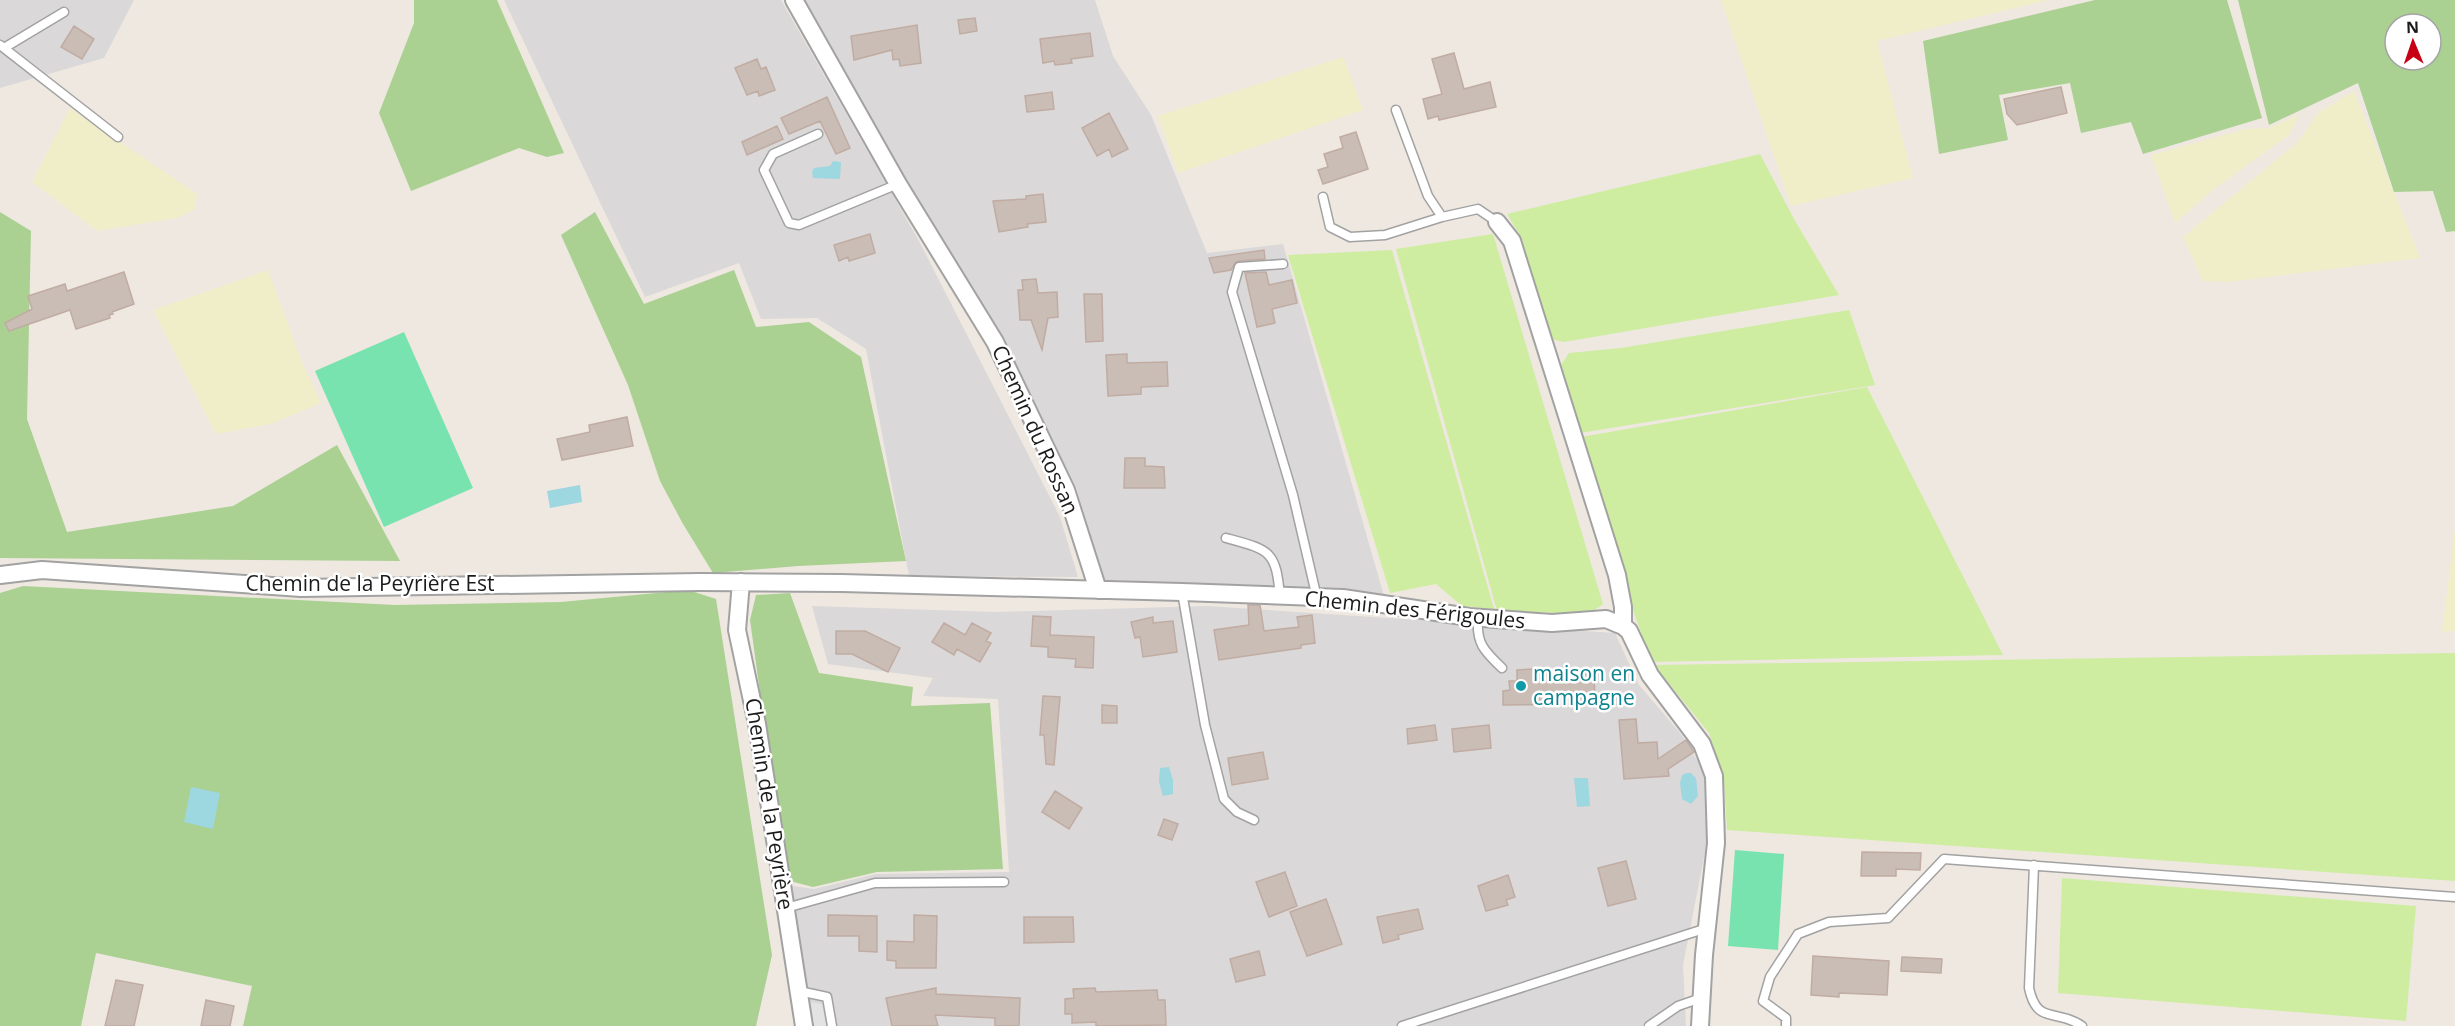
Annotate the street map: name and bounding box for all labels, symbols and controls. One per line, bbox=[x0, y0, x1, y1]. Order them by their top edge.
north arrow bbox=[2383, 12, 2443, 72]
text: N bbox=[2406, 16, 2419, 38]
street label: Chemin du Rossan bbox=[986, 341, 1086, 519]
street label: Chemin de la Peyrière Est bbox=[245, 569, 495, 597]
street label: Chemin des Férigoules bbox=[1303, 583, 1527, 635]
place label: maison en campagne bbox=[1533, 659, 1635, 711]
marker: maison en campagne bbox=[1514, 679, 1528, 693]
street label: Chemin de la Peyrière bbox=[739, 696, 801, 912]

